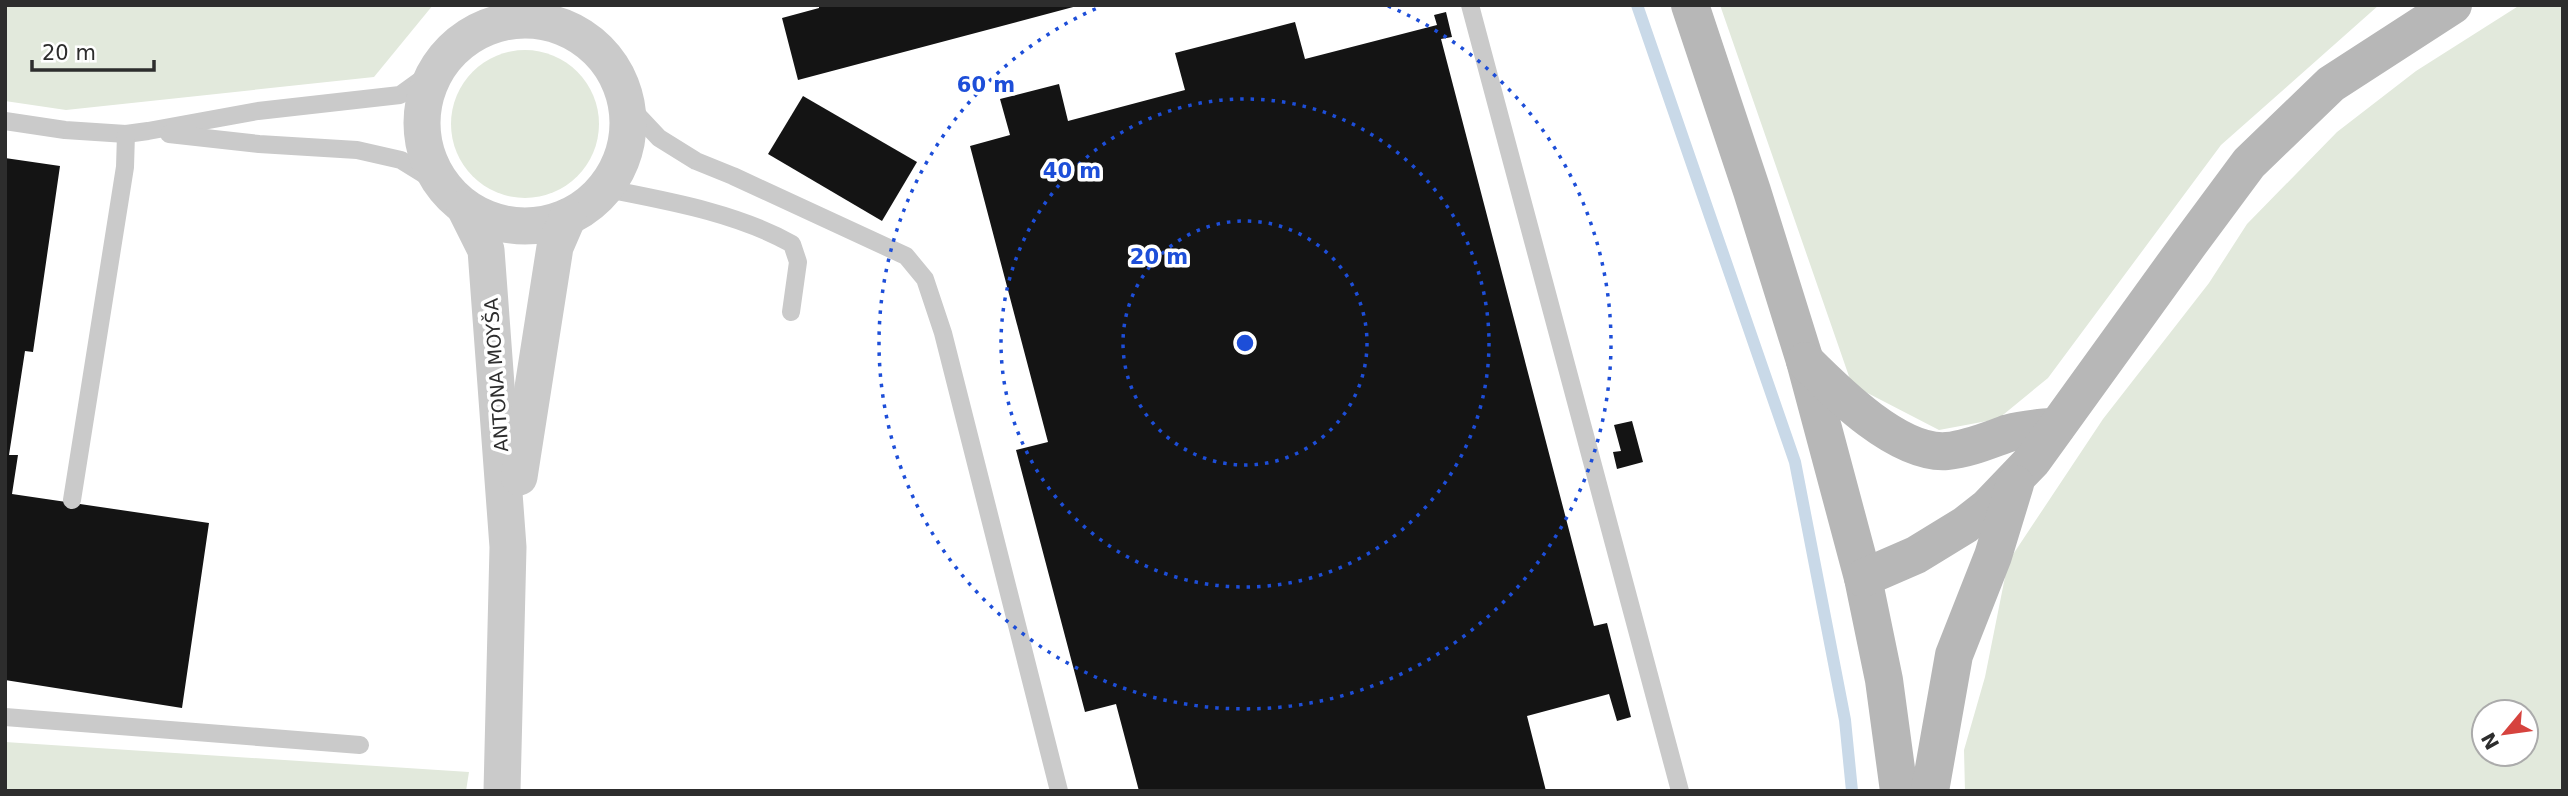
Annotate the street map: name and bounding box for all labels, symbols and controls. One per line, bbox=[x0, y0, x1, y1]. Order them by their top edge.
scale bar bbox=[32, 28, 154, 72]
text: 20 m bbox=[42, 41, 96, 65]
text: 60 m bbox=[957, 73, 1015, 97]
text: 40 m bbox=[1043, 159, 1101, 183]
text: 20 m bbox=[1130, 245, 1188, 269]
street label: ANTONA MOYŠA bbox=[479, 297, 512, 453]
centre of rings bbox=[1233, 331, 1257, 355]
north arrow bbox=[2470, 698, 2540, 768]
text: N bbox=[2477, 729, 2504, 754]

